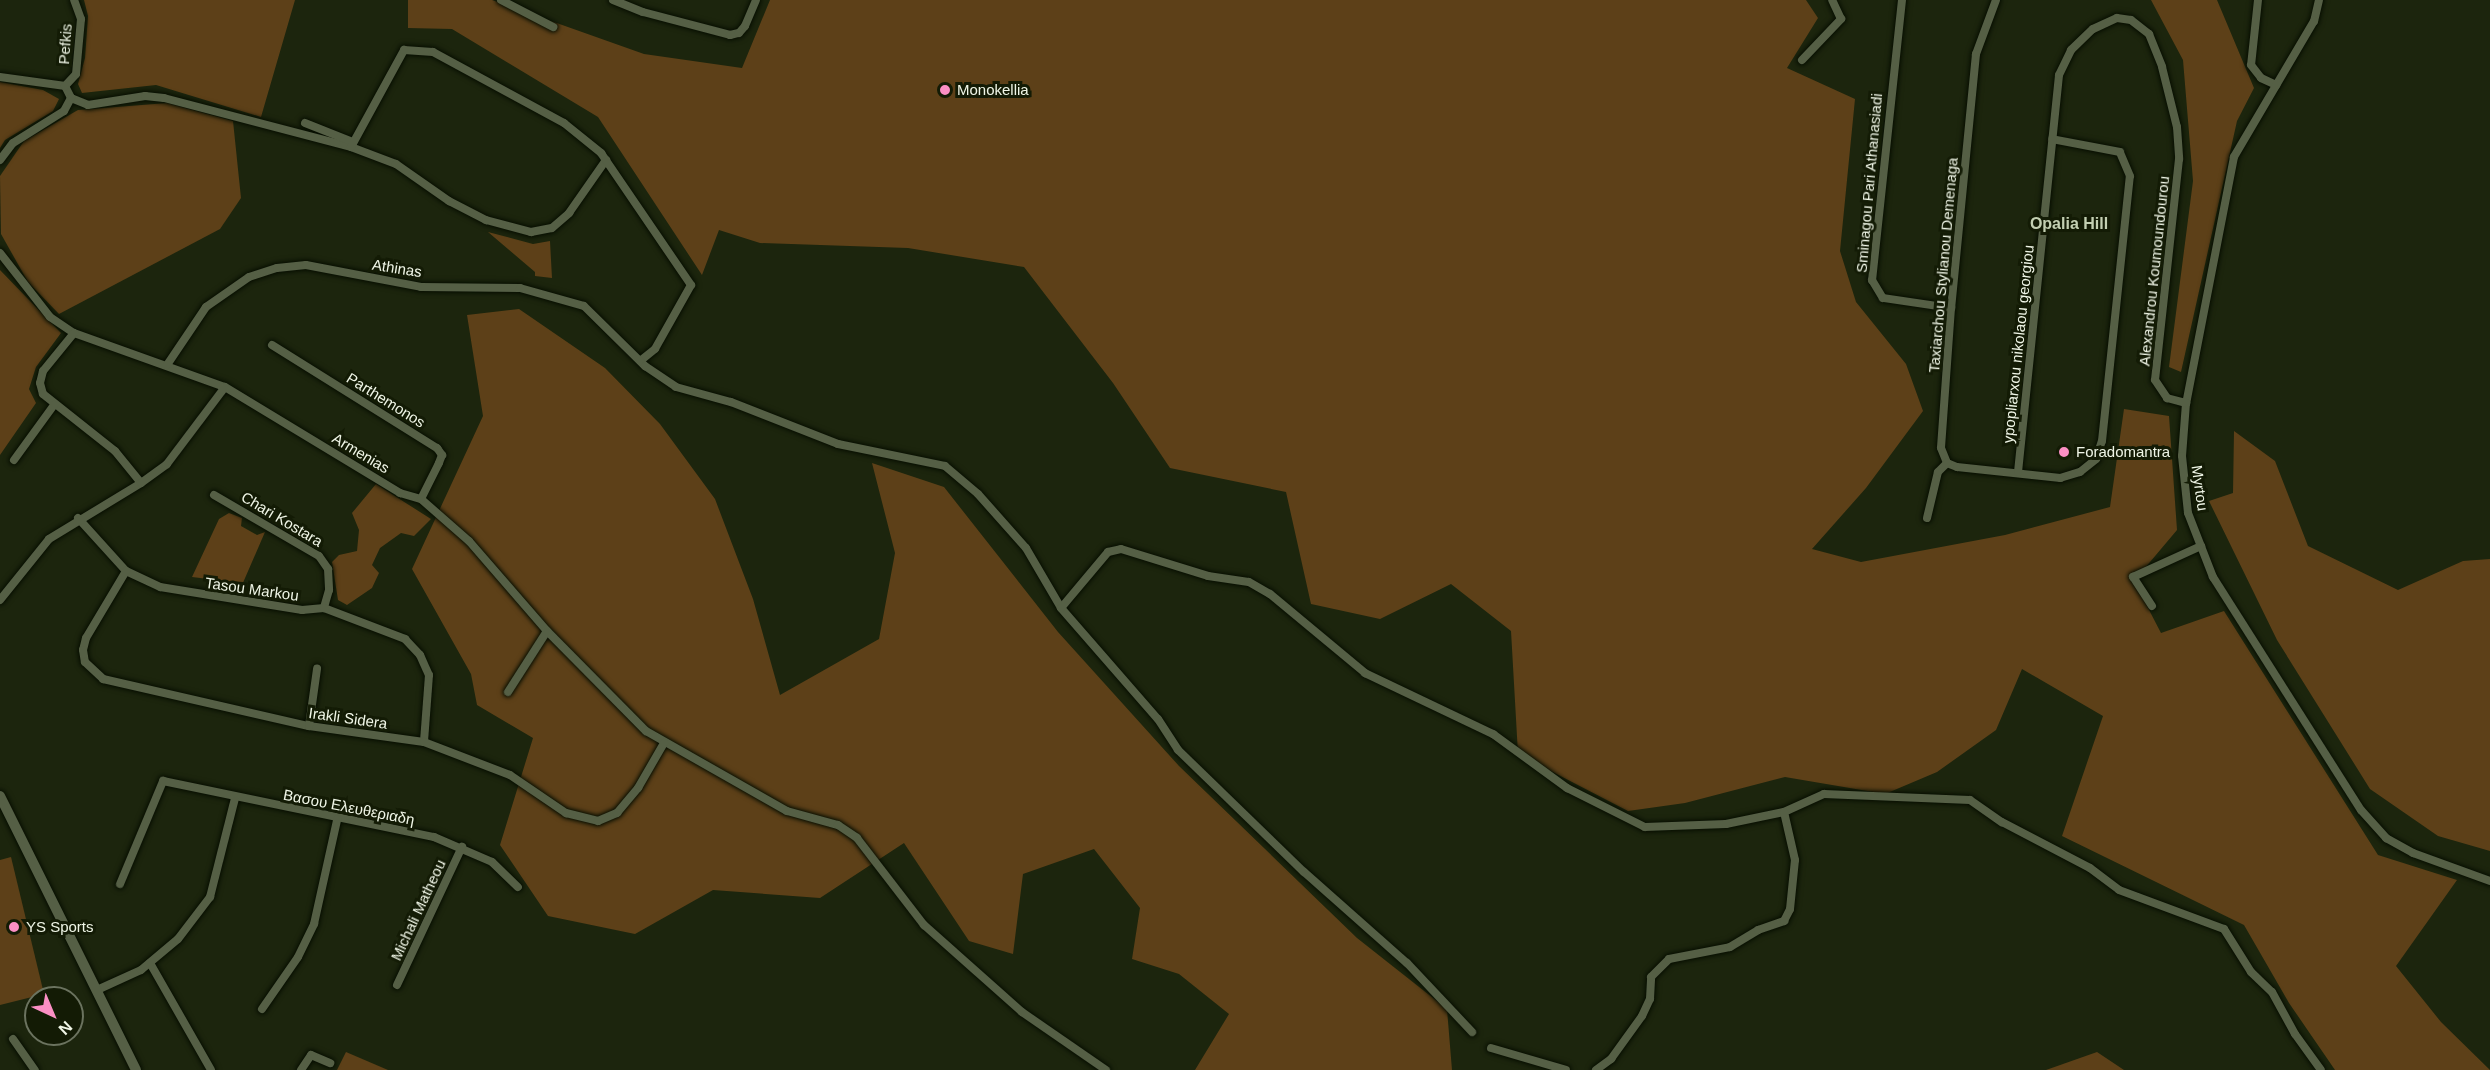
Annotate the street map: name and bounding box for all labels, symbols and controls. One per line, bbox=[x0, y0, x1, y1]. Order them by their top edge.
street label: Pefkis bbox=[55, 23, 75, 65]
place label: Monokellia bbox=[957, 81, 1029, 99]
marker: Monokellia bbox=[938, 83, 952, 97]
street label: Sminagou Pari Athanasiadi bbox=[1852, 92, 1886, 274]
street label: Taxiarchou Stylianou Demenaga bbox=[1925, 157, 1961, 373]
street label: Alexandrou Koumoundourou bbox=[2135, 175, 2173, 367]
district label: Opalia Hill bbox=[2030, 214, 2108, 234]
street label: ypopliarxou nikolaou georgiou bbox=[1999, 244, 2037, 444]
street label: Athinas bbox=[371, 255, 423, 281]
street label: Parthemonos bbox=[343, 369, 429, 431]
street label: Armenias bbox=[329, 429, 393, 477]
place label: Foradomantra bbox=[2076, 443, 2170, 461]
marker: Foradomantra bbox=[2057, 445, 2071, 459]
street label: Myrtou bbox=[2188, 464, 2212, 512]
street label: Chari Kostara bbox=[238, 488, 326, 550]
street label: Tasou Markou bbox=[204, 574, 300, 604]
street label: Irakli Sidera bbox=[308, 704, 388, 732]
street label: Βασου Ελευθεριαδη bbox=[282, 785, 416, 829]
street label: Michali Matheou bbox=[387, 857, 449, 963]
place label: YS Sports bbox=[26, 918, 94, 936]
marker: YS Sports bbox=[7, 920, 21, 934]
north arrow bbox=[24, 986, 84, 1046]
text: N bbox=[55, 1018, 76, 1038]

